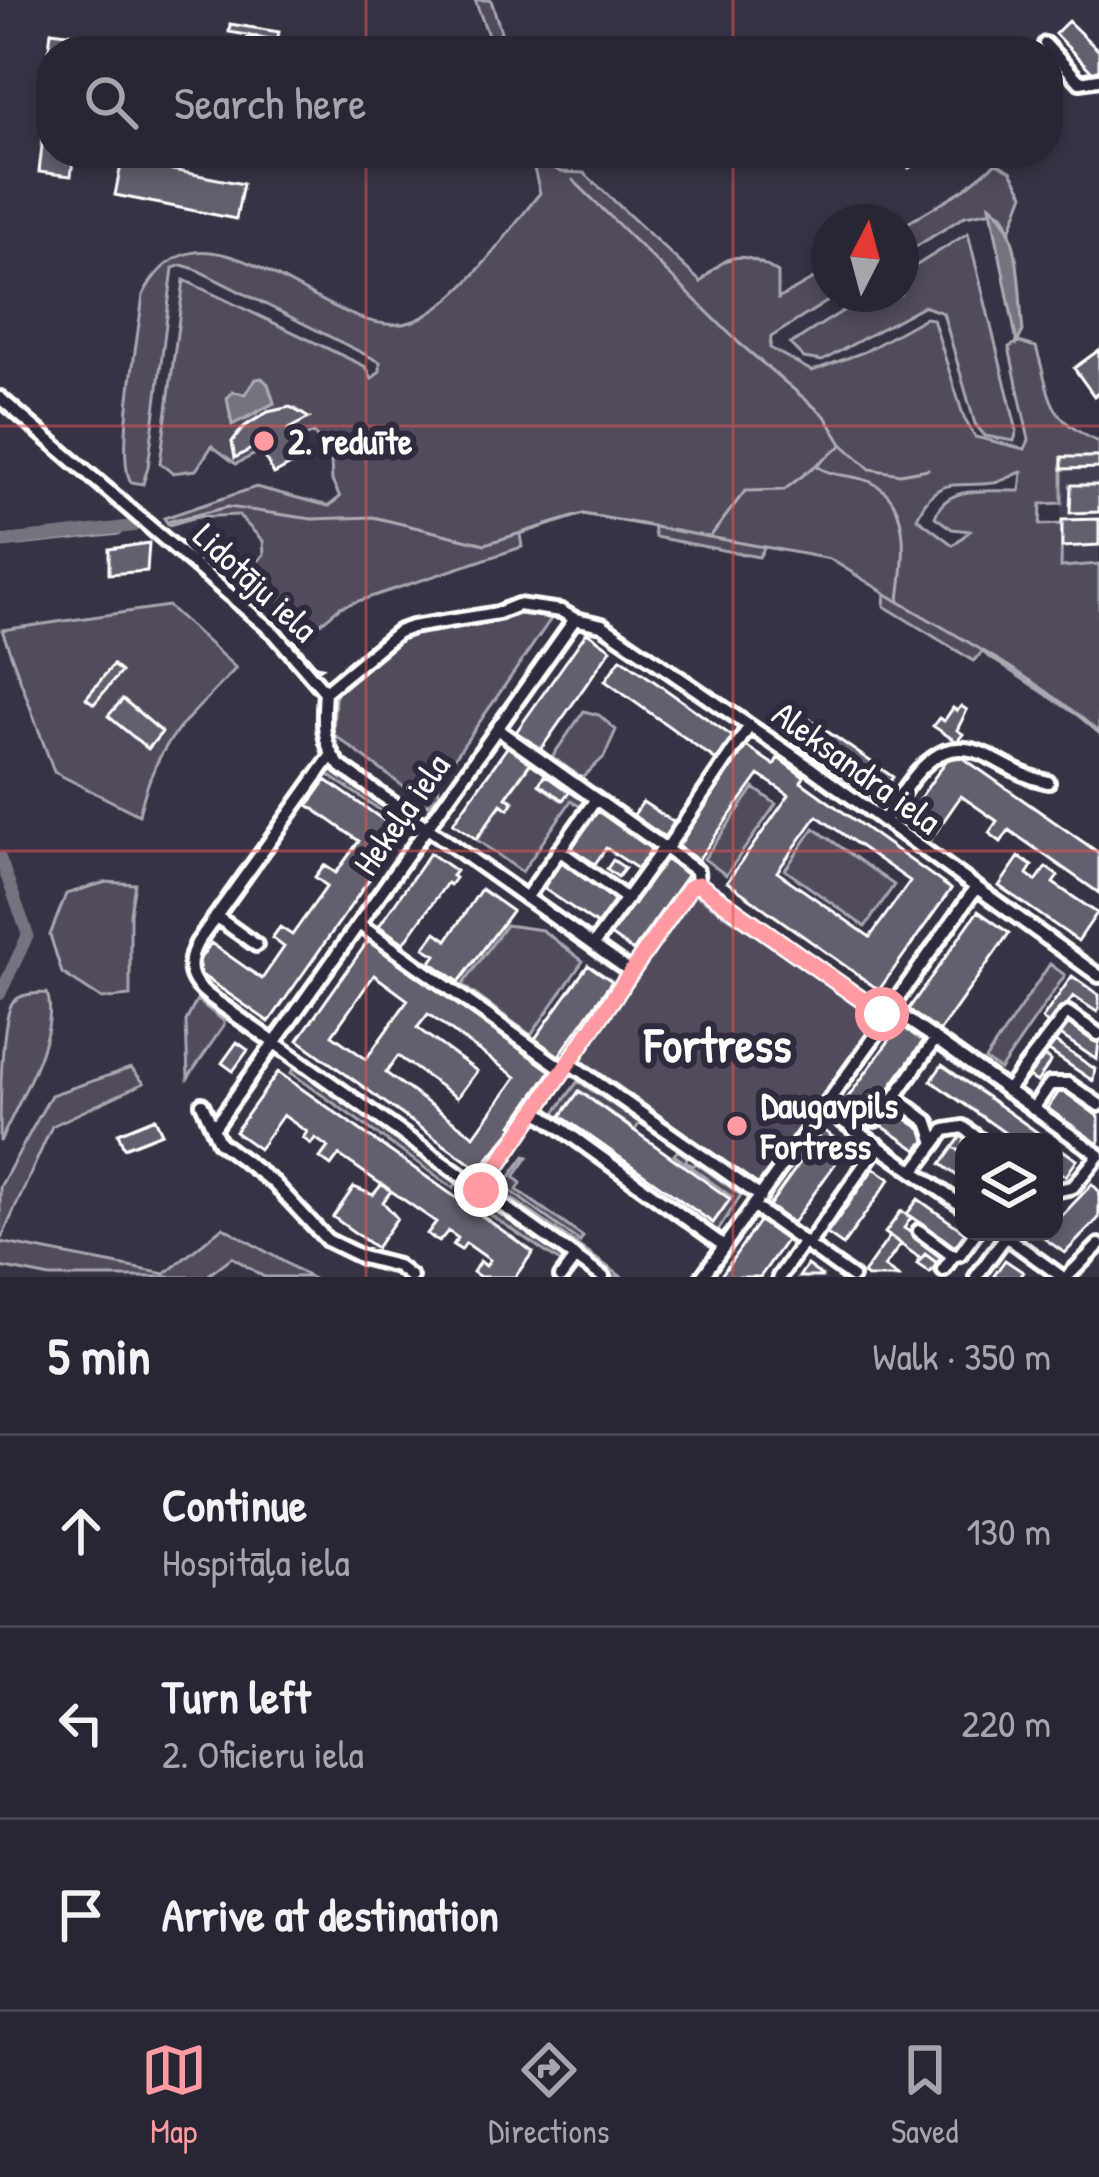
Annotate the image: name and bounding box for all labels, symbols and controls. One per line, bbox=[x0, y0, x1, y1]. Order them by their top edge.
search box bbox=[36, 36, 1063, 168]
icon: search bbox=[78, 69, 144, 135]
text: Search here bbox=[174, 72, 366, 133]
north arrow bbox=[811, 204, 919, 312]
place label: 2. reduīte bbox=[288, 416, 413, 465]
marker: 2. reduīte bbox=[251, 428, 277, 454]
street label: Lidotāju iela bbox=[183, 511, 329, 652]
street label: Aleksandra iela bbox=[763, 689, 951, 844]
street label: Hekeļa iela bbox=[341, 743, 460, 884]
route start bbox=[855, 987, 909, 1041]
district label: Fortress bbox=[644, 1012, 791, 1077]
place label: Daugavpils Fortress bbox=[760, 1080, 898, 1170]
marker: Daugavpils Fortress bbox=[724, 1113, 750, 1139]
map controls bbox=[955, 1133, 1063, 1241]
button: layers bbox=[955, 1133, 1063, 1241]
route end bbox=[454, 1163, 508, 1217]
text: 5 min bbox=[48, 1321, 150, 1390]
text: Walk · 350 m bbox=[872, 1329, 1051, 1382]
text: Continue bbox=[162, 1474, 307, 1535]
icon: ahead bbox=[48, 1498, 114, 1564]
text: 130 m bbox=[966, 1504, 1051, 1557]
text: Hospitāļa iela bbox=[162, 1535, 350, 1588]
text: Turn left bbox=[162, 1666, 311, 1727]
icon: left bbox=[48, 1690, 114, 1756]
text: 220 m bbox=[962, 1696, 1051, 1749]
text: 2. Oficieru iela bbox=[162, 1727, 364, 1780]
icon: arrive bbox=[48, 1882, 114, 1948]
text: Arrive at destination bbox=[162, 1884, 499, 1945]
tab: Map bbox=[141, 2037, 207, 2153]
tab: Directions bbox=[488, 2037, 610, 2153]
tab: Saved bbox=[891, 2037, 958, 2153]

